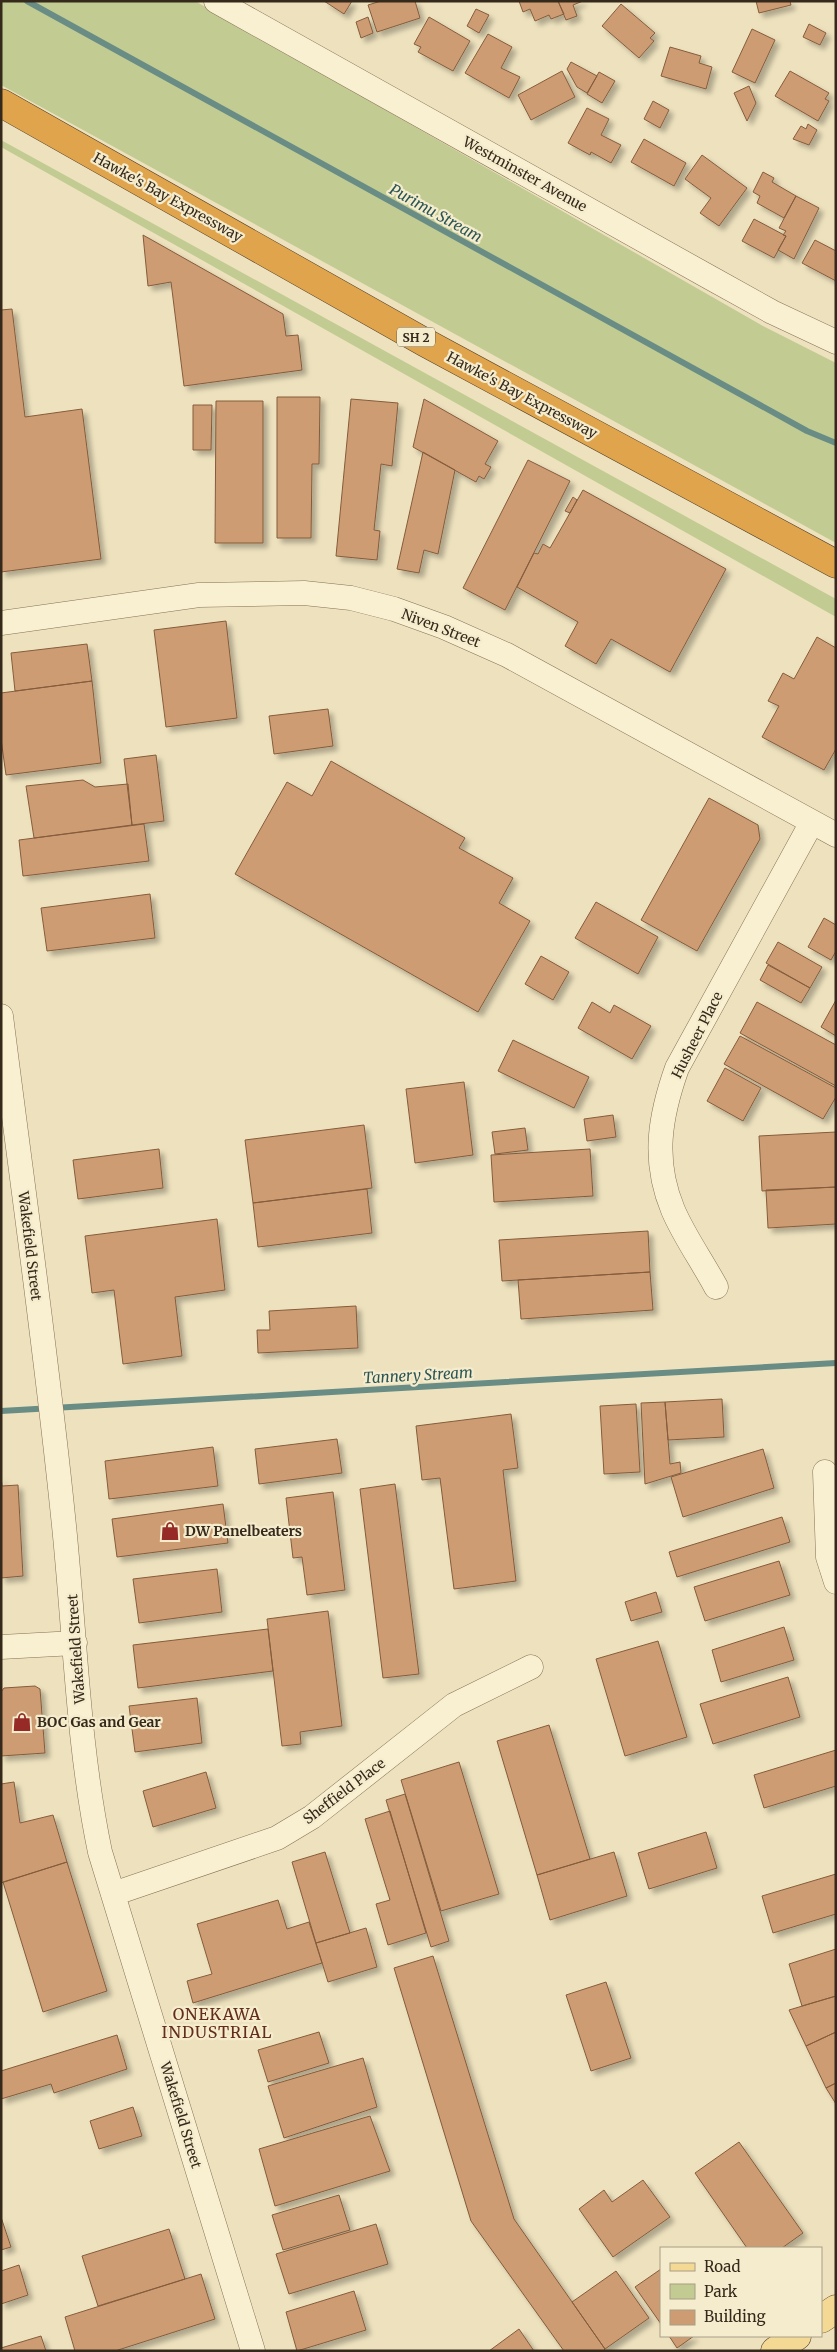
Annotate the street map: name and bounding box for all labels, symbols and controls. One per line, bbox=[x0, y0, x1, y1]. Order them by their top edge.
street label: Westminster Avenue bbox=[459, 132, 590, 216]
street label: Hawke's Bay Expressway bbox=[90, 148, 247, 246]
water label: Purimu Stream bbox=[386, 180, 486, 246]
road number: SH 2 bbox=[397, 328, 435, 347]
street label: Hawke's Bay Expressway bbox=[444, 348, 601, 443]
street label: Niven Street bbox=[399, 605, 483, 651]
street label: Husheer Place bbox=[667, 989, 727, 1081]
street label: Wakefield Street bbox=[14, 1189, 46, 1302]
water label: Tannery Stream bbox=[363, 1363, 473, 1387]
shop icon: DW Panelbeaters bbox=[159, 1520, 181, 1542]
place label: DW Panelbeaters bbox=[185, 1522, 302, 1540]
street label: Wakefield Street bbox=[63, 1593, 89, 1706]
shop icon: BOC Gas and Gear bbox=[11, 1711, 33, 1733]
place label: BOC Gas and Gear bbox=[37, 1713, 161, 1731]
street label: Sheffield Place bbox=[299, 1754, 389, 1828]
district label: ONEKAWA INDUSTRIAL bbox=[162, 2004, 272, 2042]
street label: Wakefield Street bbox=[156, 2059, 206, 2171]
legend bbox=[660, 2247, 822, 2337]
text: Road bbox=[704, 2257, 740, 2276]
text: Park bbox=[704, 2282, 738, 2301]
text: Building bbox=[704, 2307, 766, 2326]

